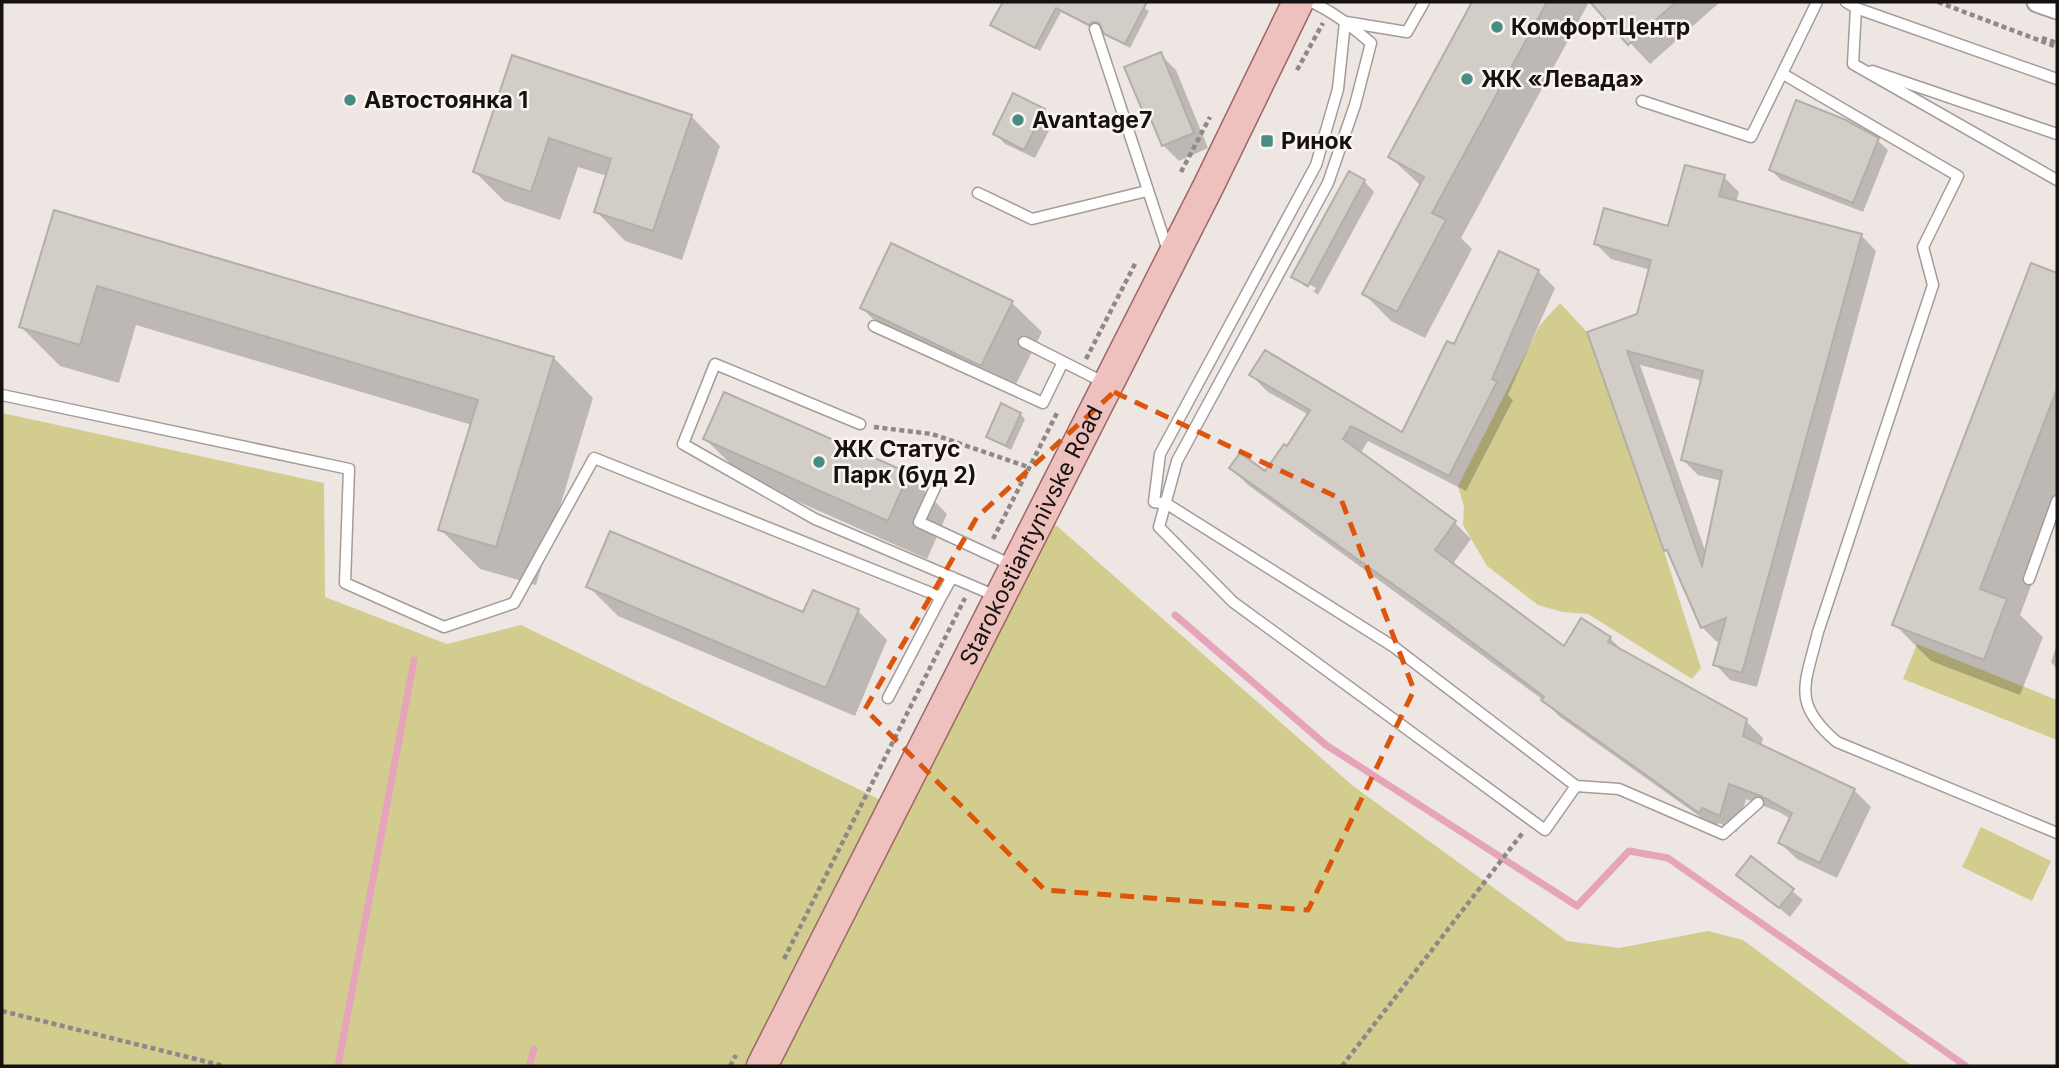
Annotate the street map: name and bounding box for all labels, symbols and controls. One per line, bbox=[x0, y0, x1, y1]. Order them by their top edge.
place label: КомфортЦентр bbox=[1511, 13, 1690, 41]
marker: КомфортЦентр bbox=[1489, 19, 1505, 35]
place label: ЖК «Левада» bbox=[1481, 65, 1644, 93]
marker: ЖК «Левада» bbox=[1459, 71, 1475, 87]
place label: Автостоянка 1 bbox=[364, 86, 528, 114]
marker: Автостоянка 1 bbox=[342, 92, 358, 108]
place label: Avantage7 bbox=[1032, 106, 1152, 134]
marker: Avantage7 bbox=[1010, 112, 1026, 128]
place label: Ринок bbox=[1281, 127, 1353, 155]
marker: Ринок bbox=[1259, 133, 1275, 149]
street label: Starokostiantynivske Road bbox=[954, 401, 1109, 670]
place label: ЖК Статус Парк (буд 2) bbox=[833, 435, 976, 489]
marker: ЖК Статус Парк (буд 2) bbox=[811, 454, 827, 470]

